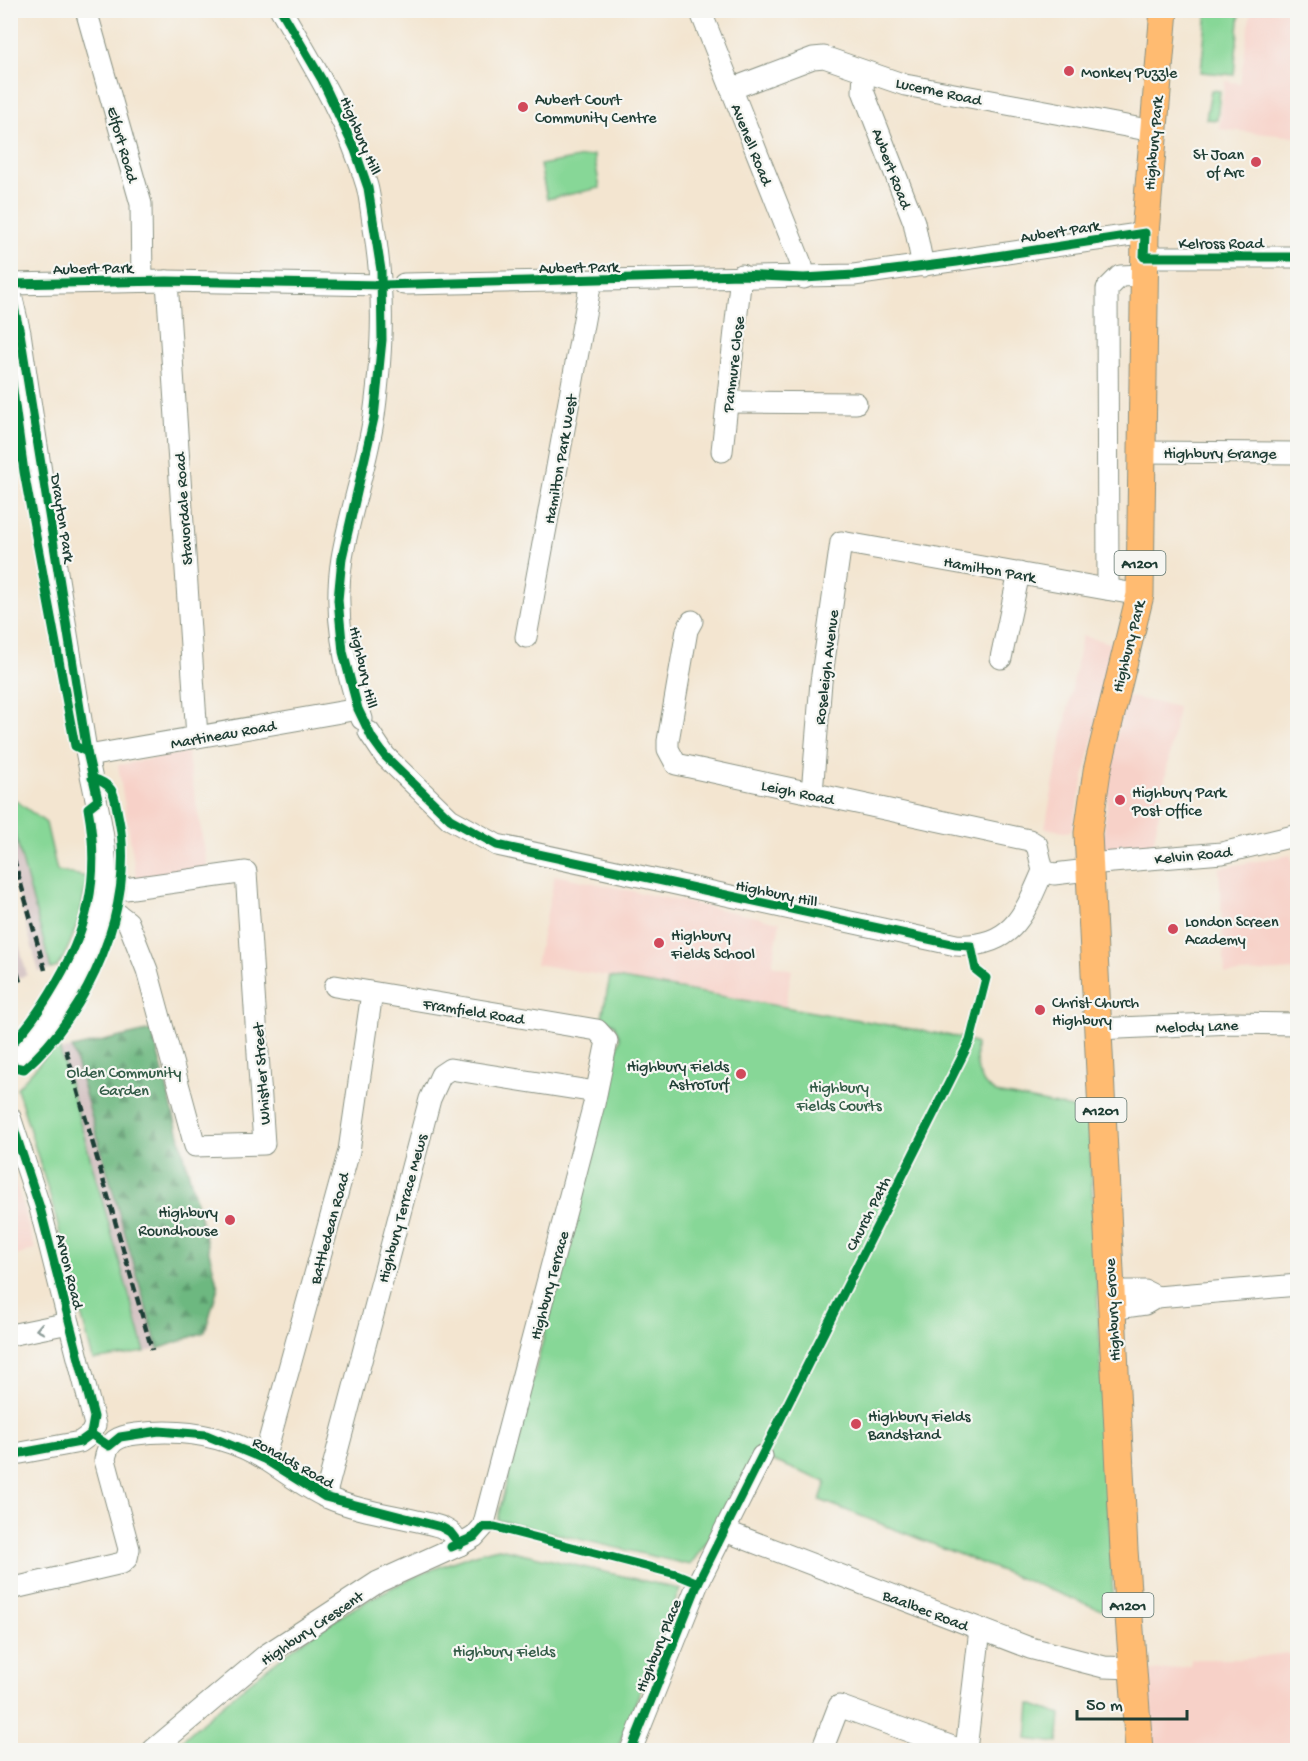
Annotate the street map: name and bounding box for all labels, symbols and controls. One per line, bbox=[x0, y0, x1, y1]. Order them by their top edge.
marker: Monkey Puzzle bbox=[1062, 64, 1076, 78]
place label: Monkey Puzzle bbox=[1081, 65, 1178, 84]
street label: Lucerne Road bbox=[894, 75, 985, 112]
place label: Aubert Court Community Centre bbox=[535, 92, 657, 129]
street label: Highbury Hill bbox=[334, 94, 384, 178]
street label: Highbury Park bbox=[1142, 94, 1169, 191]
marker: Aubert Court Community Centre bbox=[516, 100, 530, 114]
street label: Avenell Road bbox=[725, 102, 775, 190]
street label: Elfort Road bbox=[101, 105, 141, 186]
street label: Aubert Road bbox=[866, 126, 914, 214]
place label: St Joan of Arc bbox=[1193, 147, 1245, 184]
marker: St Joan of Arc bbox=[1249, 155, 1263, 169]
street label: Aubert Park bbox=[1019, 218, 1103, 249]
street label: Kelross Road bbox=[1178, 236, 1265, 255]
street label: Aubert Park bbox=[539, 259, 621, 280]
street label: Aubert Park bbox=[53, 260, 135, 281]
street label: Panmure Close bbox=[720, 315, 751, 414]
street label: Hamilton Park West bbox=[542, 392, 583, 526]
street label: Highbury Grange bbox=[1163, 446, 1277, 465]
street label: Stavordale Road bbox=[172, 450, 199, 566]
street label: Drayton Park bbox=[44, 472, 77, 566]
road number: A1201 bbox=[1114, 551, 1166, 575]
street label: Hamilton Park bbox=[942, 554, 1039, 589]
street label: Highbury Park bbox=[1110, 597, 1151, 695]
street label: Roseleigh Avenue bbox=[812, 608, 845, 726]
street label: Highbury Hill bbox=[343, 625, 380, 710]
street label: Martineau Road bbox=[169, 718, 279, 755]
street label: Leigh Road bbox=[759, 777, 837, 812]
place label: Highbury Park Post Office bbox=[1131, 785, 1228, 822]
marker: Highbury Park Post Office bbox=[1113, 793, 1127, 807]
street label: Kelvin Road bbox=[1154, 844, 1234, 871]
street label: Highbury Hill bbox=[734, 877, 819, 913]
place label: London Screen Academy bbox=[1185, 914, 1279, 951]
marker: London Screen Academy bbox=[1166, 922, 1180, 936]
place label: Highbury Fields School bbox=[670, 928, 755, 965]
marker: Highbury Fields School bbox=[652, 936, 666, 950]
place label: Christ Church Highbury bbox=[1052, 995, 1139, 1032]
street label: Framfield Road bbox=[420, 996, 527, 1031]
marker: Christ Church Highbury bbox=[1033, 1003, 1047, 1017]
street label: Melody Lane bbox=[1155, 1018, 1240, 1039]
street label: Whistler Street bbox=[250, 1021, 277, 1125]
place label: Highbury Fields AstroTurf bbox=[627, 1059, 730, 1096]
park label: Olden Community Garden bbox=[67, 1065, 182, 1102]
marker: Highbury Fields AstroTurf bbox=[734, 1067, 748, 1081]
park label: Highbury Fields Courts bbox=[795, 1080, 883, 1117]
road number: A1201 bbox=[1076, 1098, 1126, 1122]
street label: Highbury Terrace Mews bbox=[375, 1131, 434, 1285]
street label: Battledean Road bbox=[307, 1169, 356, 1288]
street label: Church Path bbox=[843, 1174, 897, 1255]
place label: Highbury Roundhouse bbox=[138, 1205, 219, 1242]
marker: Highbury Roundhouse bbox=[223, 1213, 237, 1227]
street label: Highbury Terrace bbox=[528, 1229, 575, 1342]
street label: Arvon Road bbox=[49, 1232, 87, 1313]
street label: Highbury Grove bbox=[1102, 1257, 1127, 1362]
one-way arrow bbox=[35, 1322, 45, 1335]
place label: Highbury Fields Bandstand bbox=[867, 1409, 971, 1446]
marker: Highbury Fields Bandstand bbox=[849, 1417, 863, 1431]
street label: Ronalds Road bbox=[248, 1434, 338, 1495]
street label: Baalbec Road bbox=[878, 1587, 972, 1638]
street label: Highbury Crescent bbox=[258, 1588, 369, 1671]
road number: A1201 bbox=[1102, 1593, 1154, 1617]
street label: Highbury Place bbox=[633, 1596, 688, 1696]
park label: Highbury Fields bbox=[453, 1644, 556, 1663]
scale bar bbox=[1077, 1683, 1186, 1721]
text: 50 m bbox=[1086, 1696, 1123, 1717]

